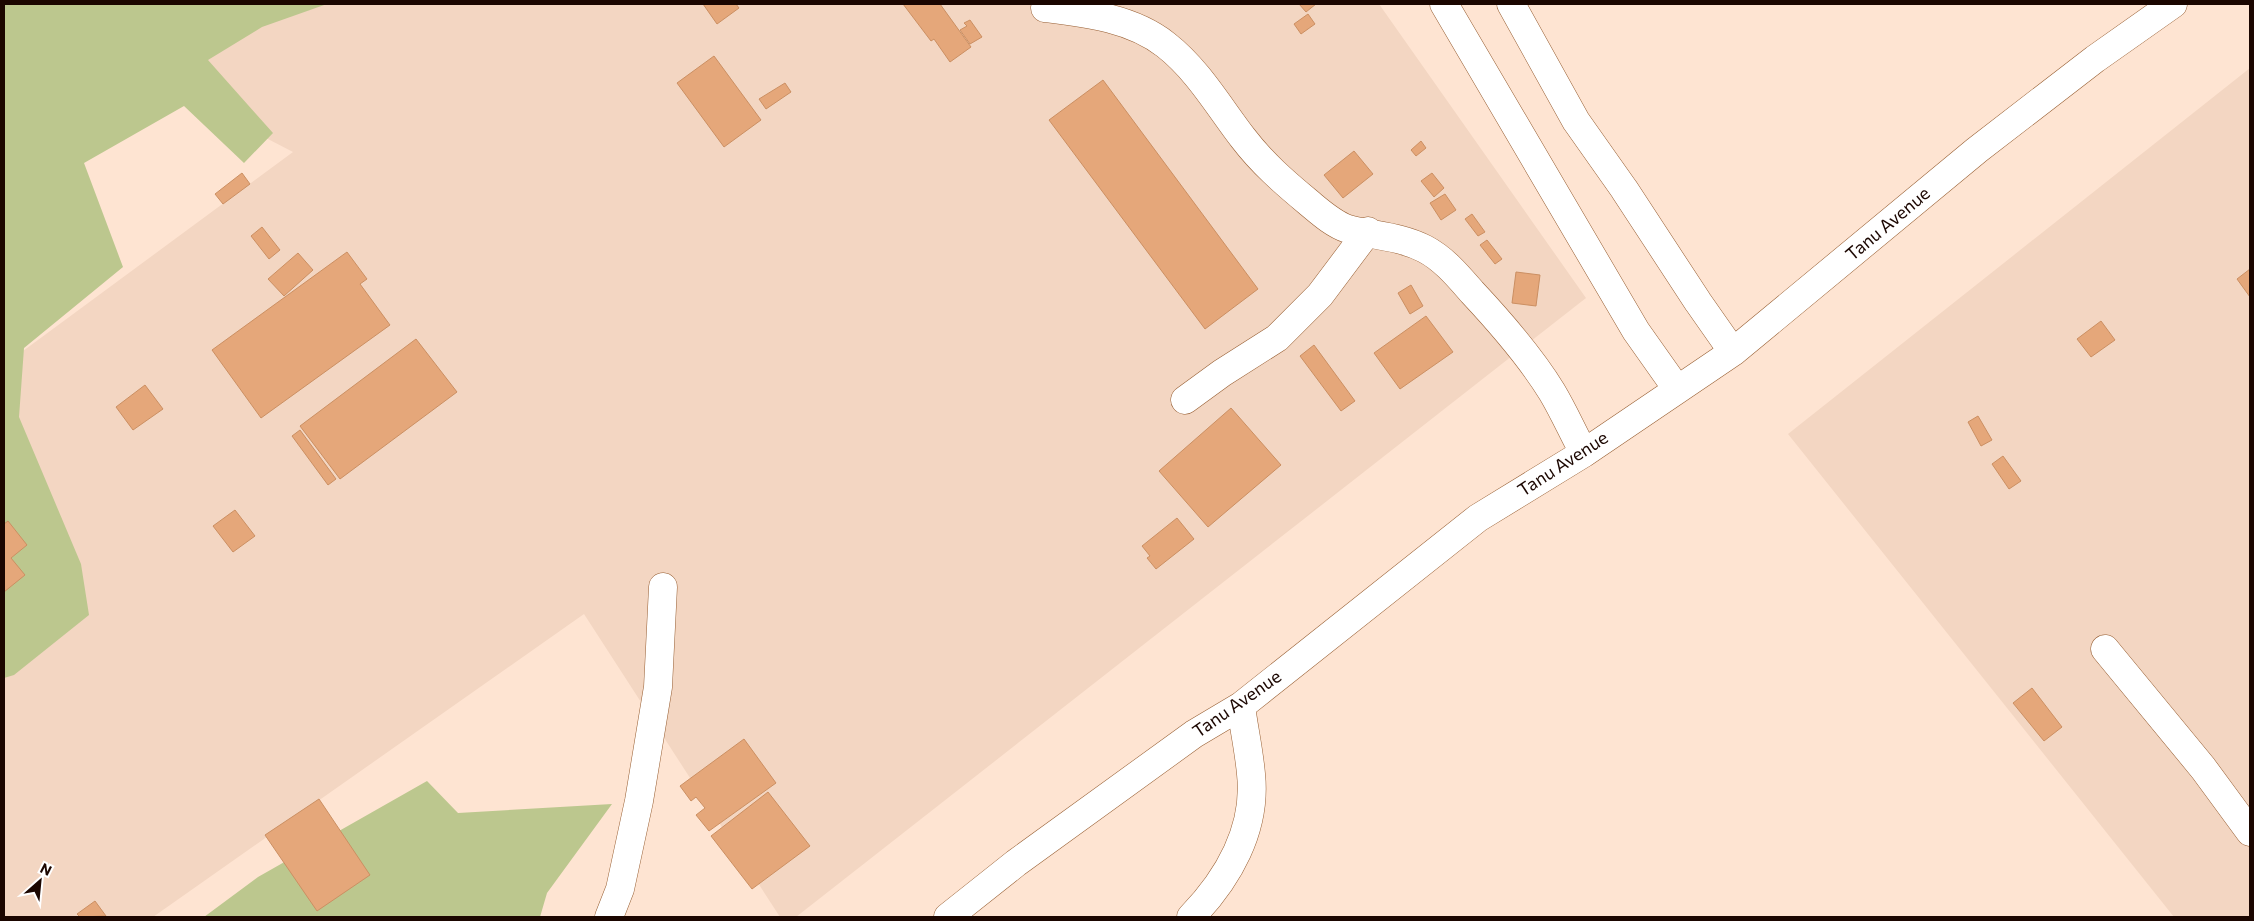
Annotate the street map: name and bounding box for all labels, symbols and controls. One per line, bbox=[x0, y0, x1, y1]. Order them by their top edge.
street label: Tanu Avenue bbox=[1841, 182, 1934, 265]
street label: Tanu Avenue bbox=[1513, 426, 1612, 500]
street label: Tanu Avenue bbox=[1188, 665, 1285, 742]
north arrow bbox=[15, 856, 65, 906]
text: N bbox=[38, 859, 55, 879]

